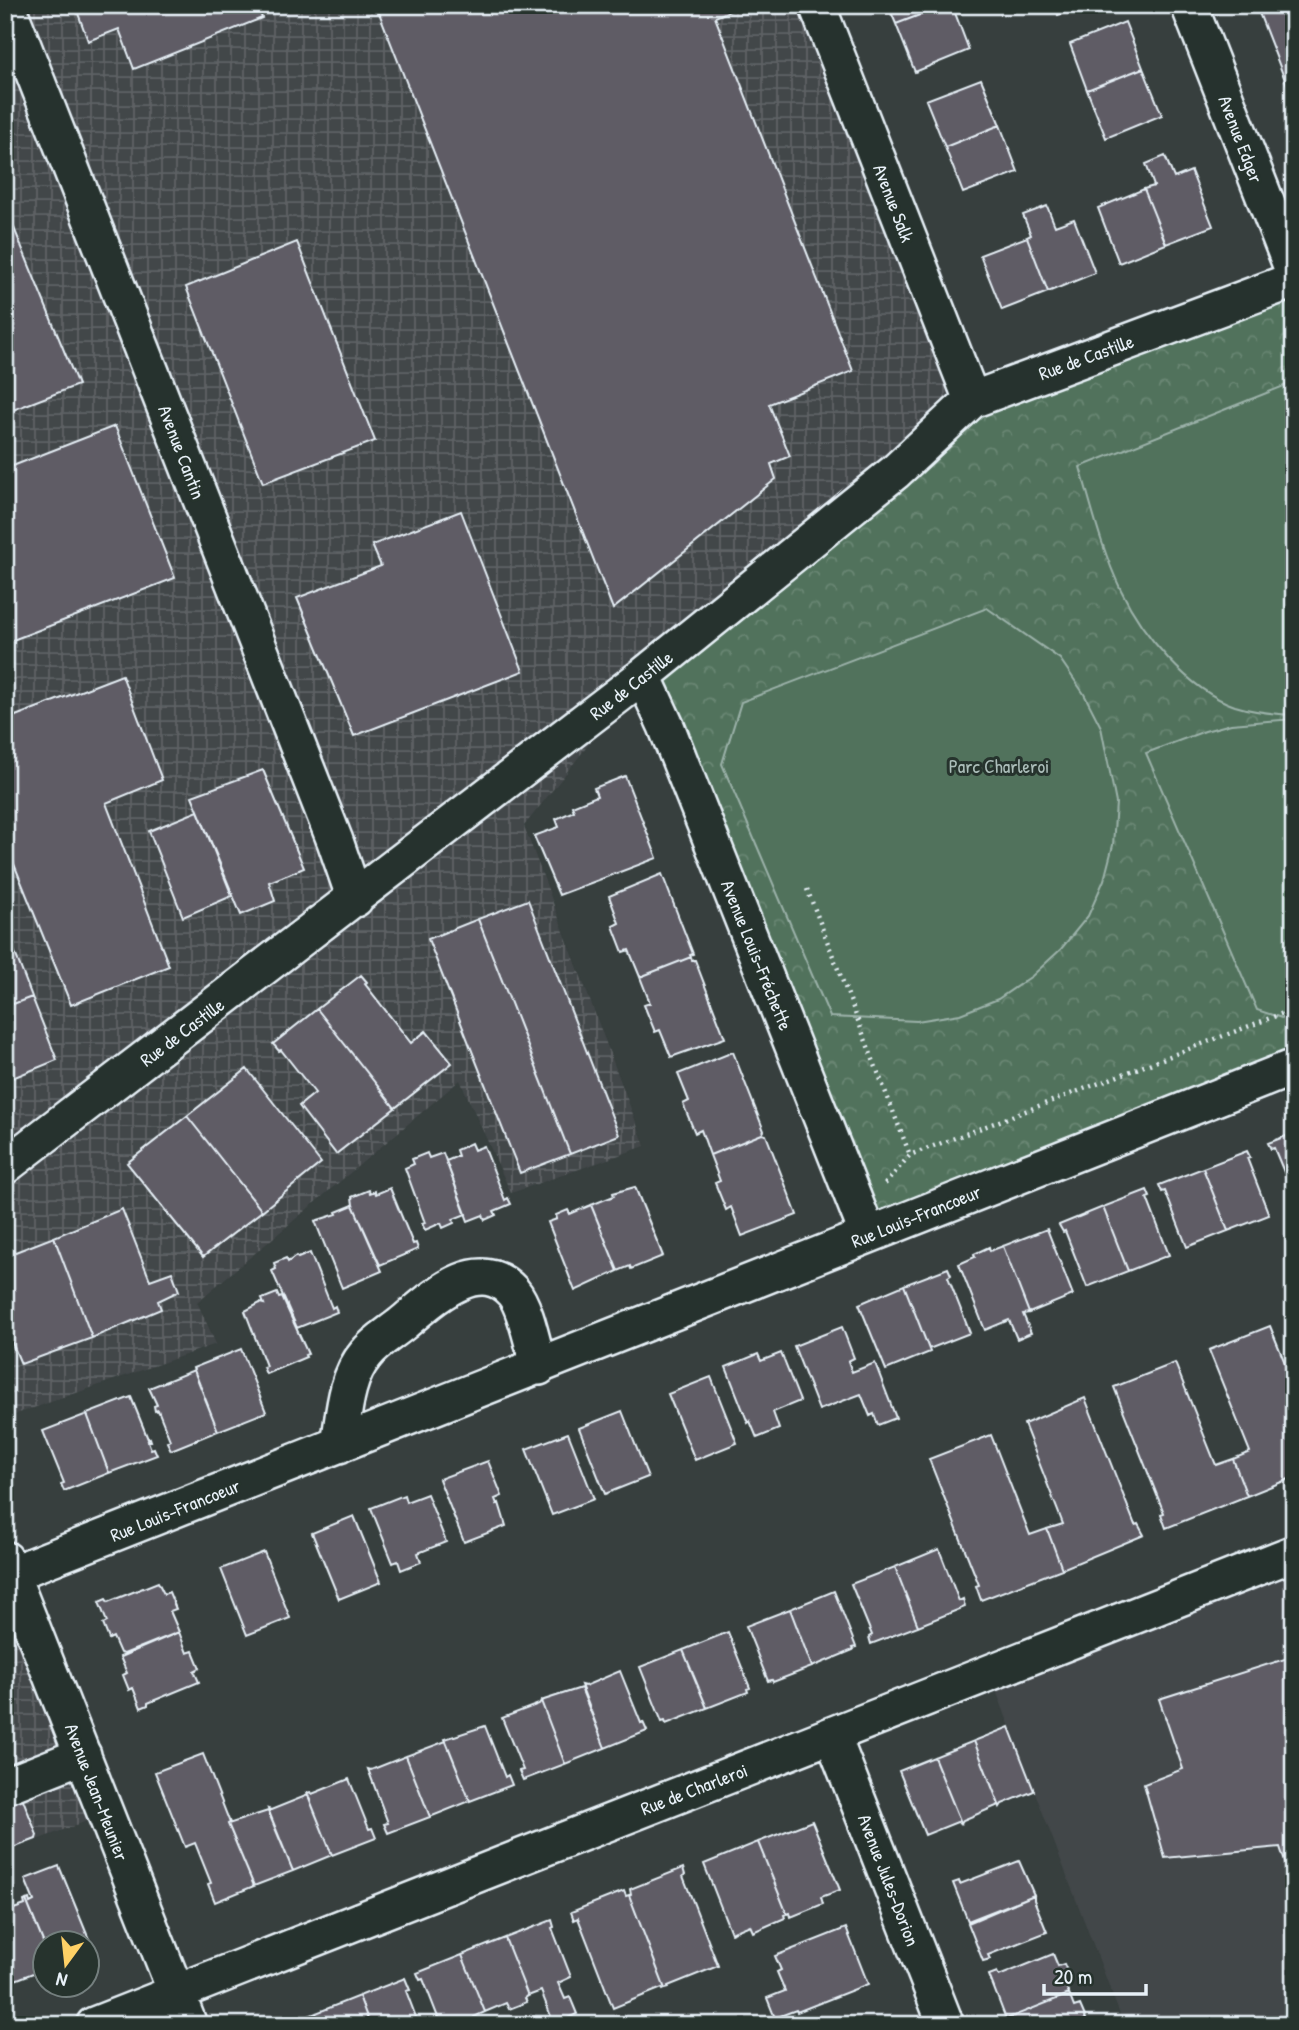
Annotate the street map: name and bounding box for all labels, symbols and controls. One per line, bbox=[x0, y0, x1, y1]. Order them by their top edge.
street label: Avenue Edger bbox=[1212, 92, 1270, 187]
street label: Avenue Salk bbox=[867, 160, 921, 246]
street label: Rue de Castille bbox=[1035, 328, 1137, 386]
street label: Avenue Cantin bbox=[152, 401, 212, 503]
street label: Rue de Castille bbox=[584, 644, 678, 726]
park label: Parc Charleroi bbox=[949, 753, 1049, 779]
street label: Avenue Louis-Fréchette bbox=[715, 876, 799, 1034]
street label: Rue de Castille bbox=[135, 991, 230, 1072]
street label: Rue Louis-Francoeur bbox=[847, 1178, 985, 1254]
street label: Rue Louis-Francoeur bbox=[106, 1472, 244, 1548]
street label: Avenue Jean-Meunier bbox=[59, 1720, 135, 1865]
street label: Rue de Charleroi bbox=[637, 1757, 751, 1821]
street label: Avenue Jules-Dorion bbox=[852, 1810, 926, 1950]
north arrow bbox=[32, 1928, 102, 1998]
scale bar bbox=[1044, 1953, 1145, 1997]
text: 20 m bbox=[1054, 1962, 1092, 1991]
text: N bbox=[53, 1967, 70, 1994]

